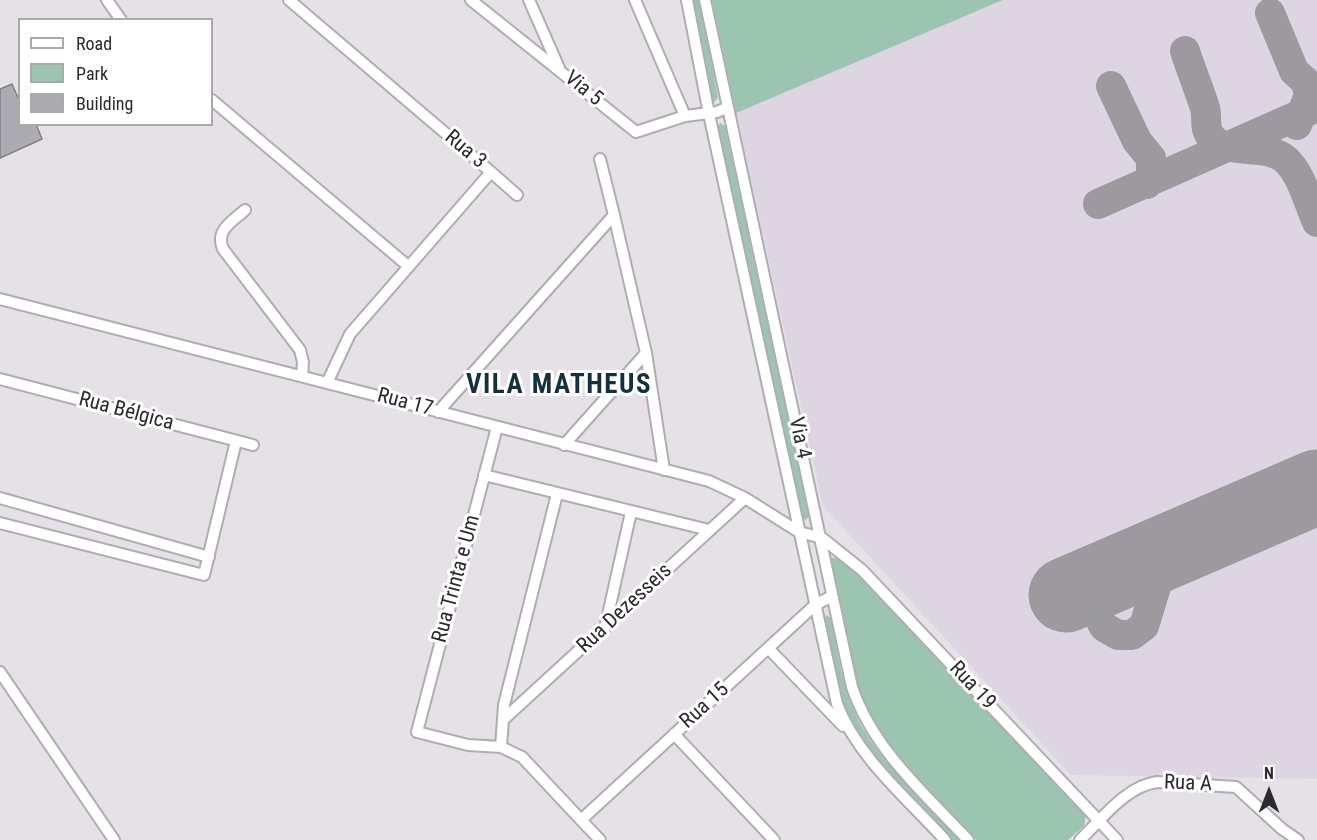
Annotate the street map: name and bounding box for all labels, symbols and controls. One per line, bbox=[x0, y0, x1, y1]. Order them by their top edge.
legend bbox=[18, 18, 213, 126]
text: Road bbox=[76, 33, 112, 54]
text: Park bbox=[76, 63, 108, 84]
street label: Via 5 bbox=[559, 66, 607, 112]
text: Building bbox=[76, 93, 133, 114]
street label: Rua 3 bbox=[439, 125, 491, 175]
district label: VILA MATHEUS bbox=[466, 370, 652, 402]
street label: Rua 17 bbox=[374, 383, 436, 423]
street label: Rua Bélgica bbox=[76, 387, 176, 437]
street label: Via 4 bbox=[782, 415, 816, 461]
street label: Rua Trinta e Um bbox=[428, 512, 486, 646]
street label: Rua Dezesseis bbox=[572, 559, 678, 659]
street label: Rua 19 bbox=[943, 657, 1001, 715]
street label: Rua 15 bbox=[675, 678, 735, 734]
north arrow bbox=[1239, 762, 1299, 822]
text: N bbox=[1264, 764, 1274, 783]
street label: Rua A bbox=[1163, 771, 1213, 797]

